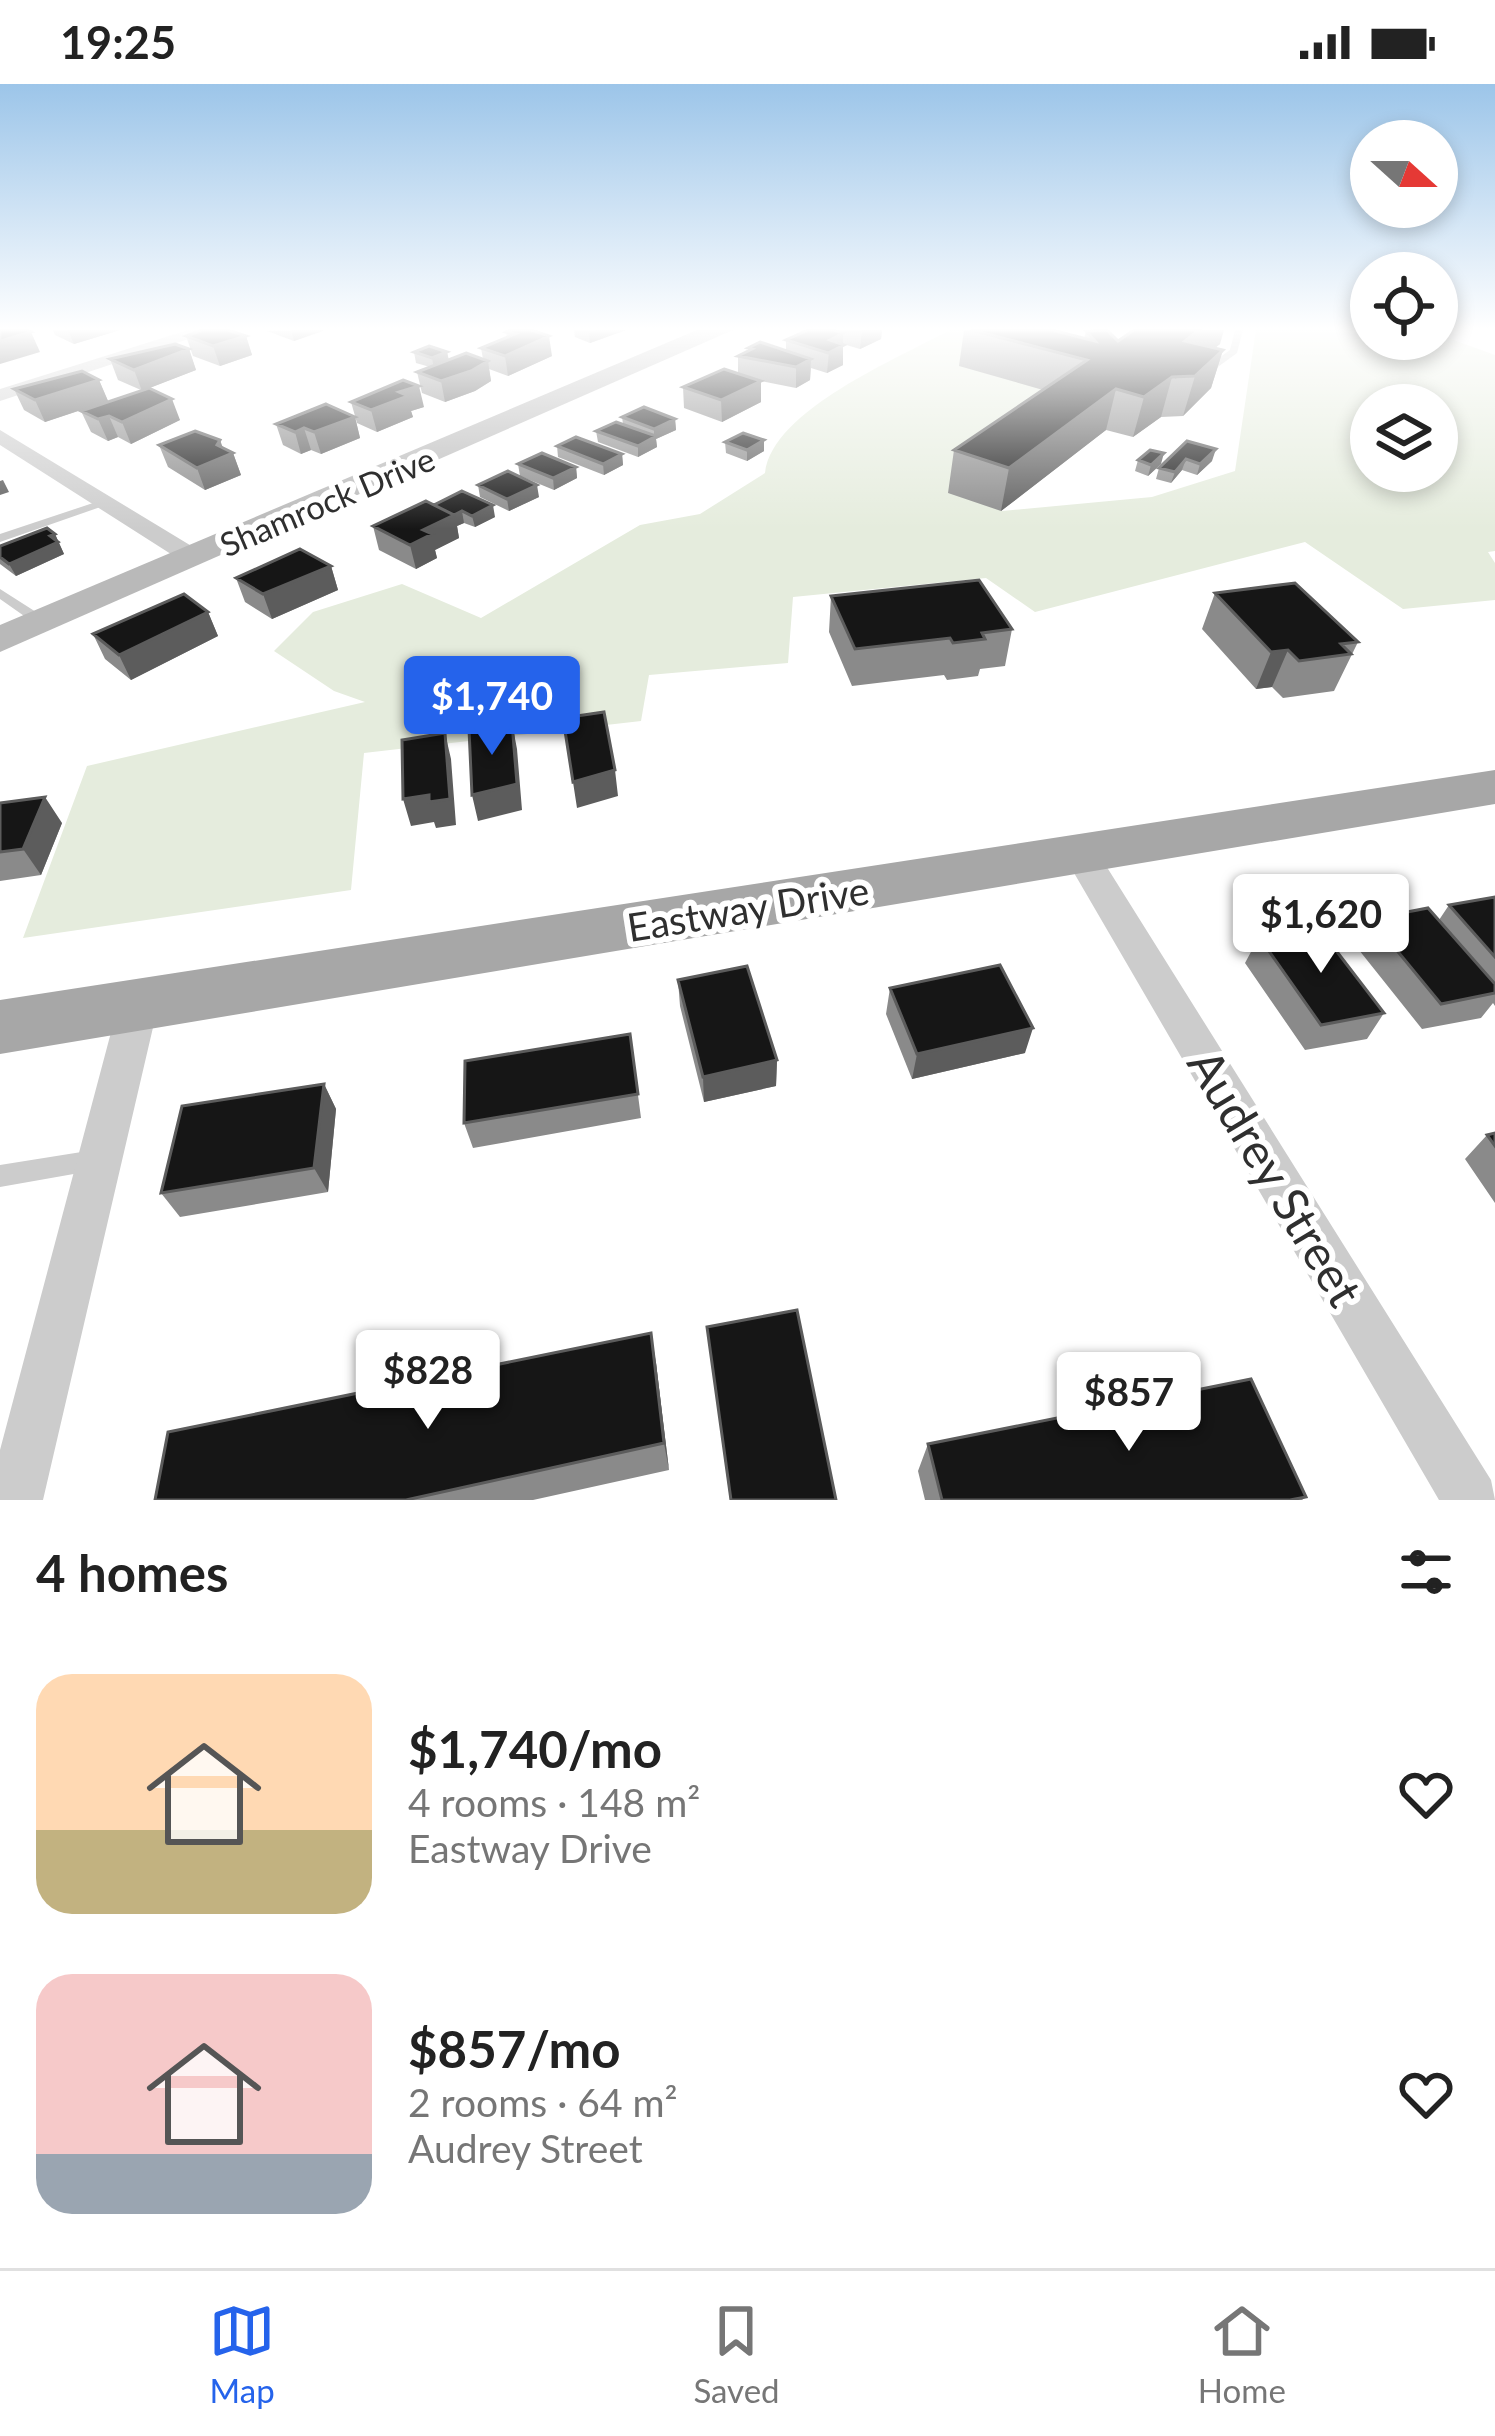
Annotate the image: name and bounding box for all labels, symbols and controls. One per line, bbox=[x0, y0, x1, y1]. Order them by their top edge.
text: 19:25 bbox=[60, 15, 176, 69]
north arrow bbox=[1350, 120, 1458, 228]
map controls bbox=[1350, 120, 1458, 492]
button: locate bbox=[1350, 252, 1458, 360]
button: layers bbox=[1350, 384, 1458, 492]
street label: Shamrock Drive bbox=[214, 438, 440, 564]
pin: $1,740 bbox=[394, 656, 590, 758]
text: $1,740 bbox=[431, 672, 553, 718]
street label: Eastway Drive bbox=[624, 866, 872, 950]
pin: $1,620 bbox=[1223, 874, 1419, 976]
text: $1,620 bbox=[1260, 890, 1382, 936]
street label: Audrey Street bbox=[1177, 1038, 1375, 1316]
pin: $828 bbox=[357, 1330, 499, 1432]
text: $828 bbox=[383, 1346, 473, 1392]
pin: $857 bbox=[1058, 1352, 1200, 1454]
text: $857 bbox=[1084, 1368, 1174, 1414]
icon: filters bbox=[1393, 1539, 1459, 1605]
text: 4 homes bbox=[36, 1542, 228, 1603]
text: $1,740/mo bbox=[408, 1718, 662, 1779]
icon: home bbox=[132, 1722, 276, 1866]
icon: heart bbox=[1393, 1761, 1459, 1827]
text: 4 rooms · 148 m² bbox=[408, 1779, 700, 1825]
text: Eastway Drive bbox=[408, 1825, 652, 1871]
text: $857/mo bbox=[408, 2018, 621, 2079]
icon: home bbox=[132, 2022, 276, 2166]
icon: heart bbox=[1393, 2061, 1459, 2127]
text: 2 rooms · 64 m² bbox=[408, 2079, 678, 2125]
text: Audrey Street bbox=[408, 2125, 643, 2171]
tab: Map bbox=[209, 2298, 275, 2410]
tab: Saved bbox=[693, 2298, 780, 2410]
tab: Home bbox=[1198, 2298, 1286, 2410]

